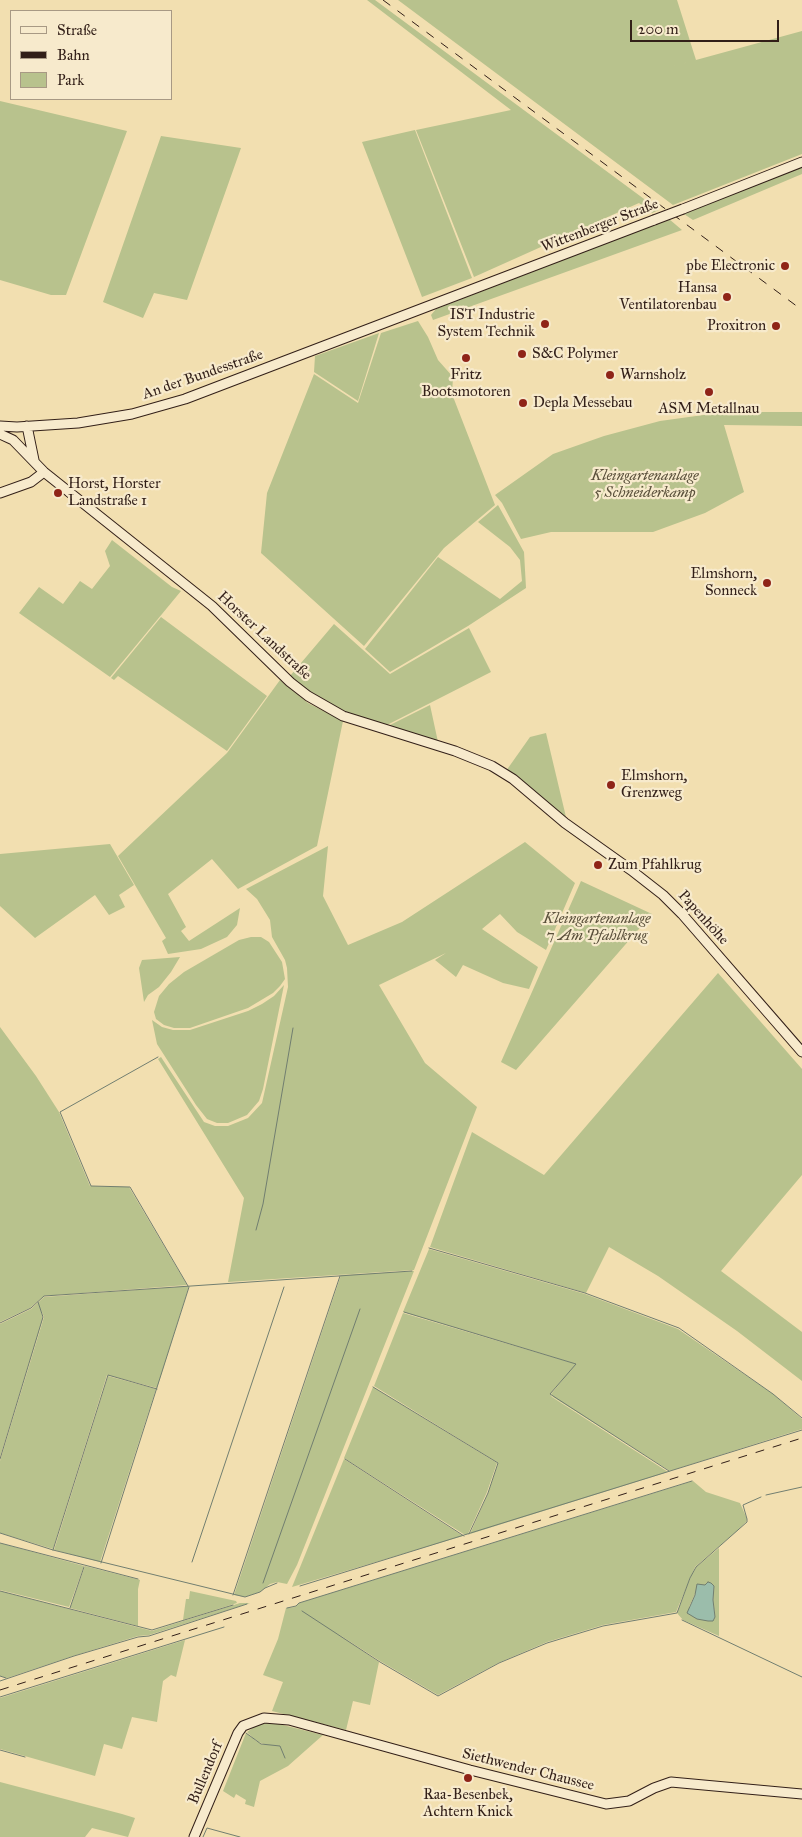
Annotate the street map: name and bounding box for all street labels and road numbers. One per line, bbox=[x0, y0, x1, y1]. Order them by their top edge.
street label: Wittenberger Straße bbox=[539, 195, 661, 257]
street label: An der Bundesstraße bbox=[140, 346, 266, 404]
street label: Horster Landstraße bbox=[213, 588, 315, 684]
street label: Papenhöhe bbox=[674, 887, 732, 949]
street label: Bullendorf bbox=[185, 1739, 227, 1807]
street label: Siethwender Chaussee bbox=[460, 1745, 596, 1795]

